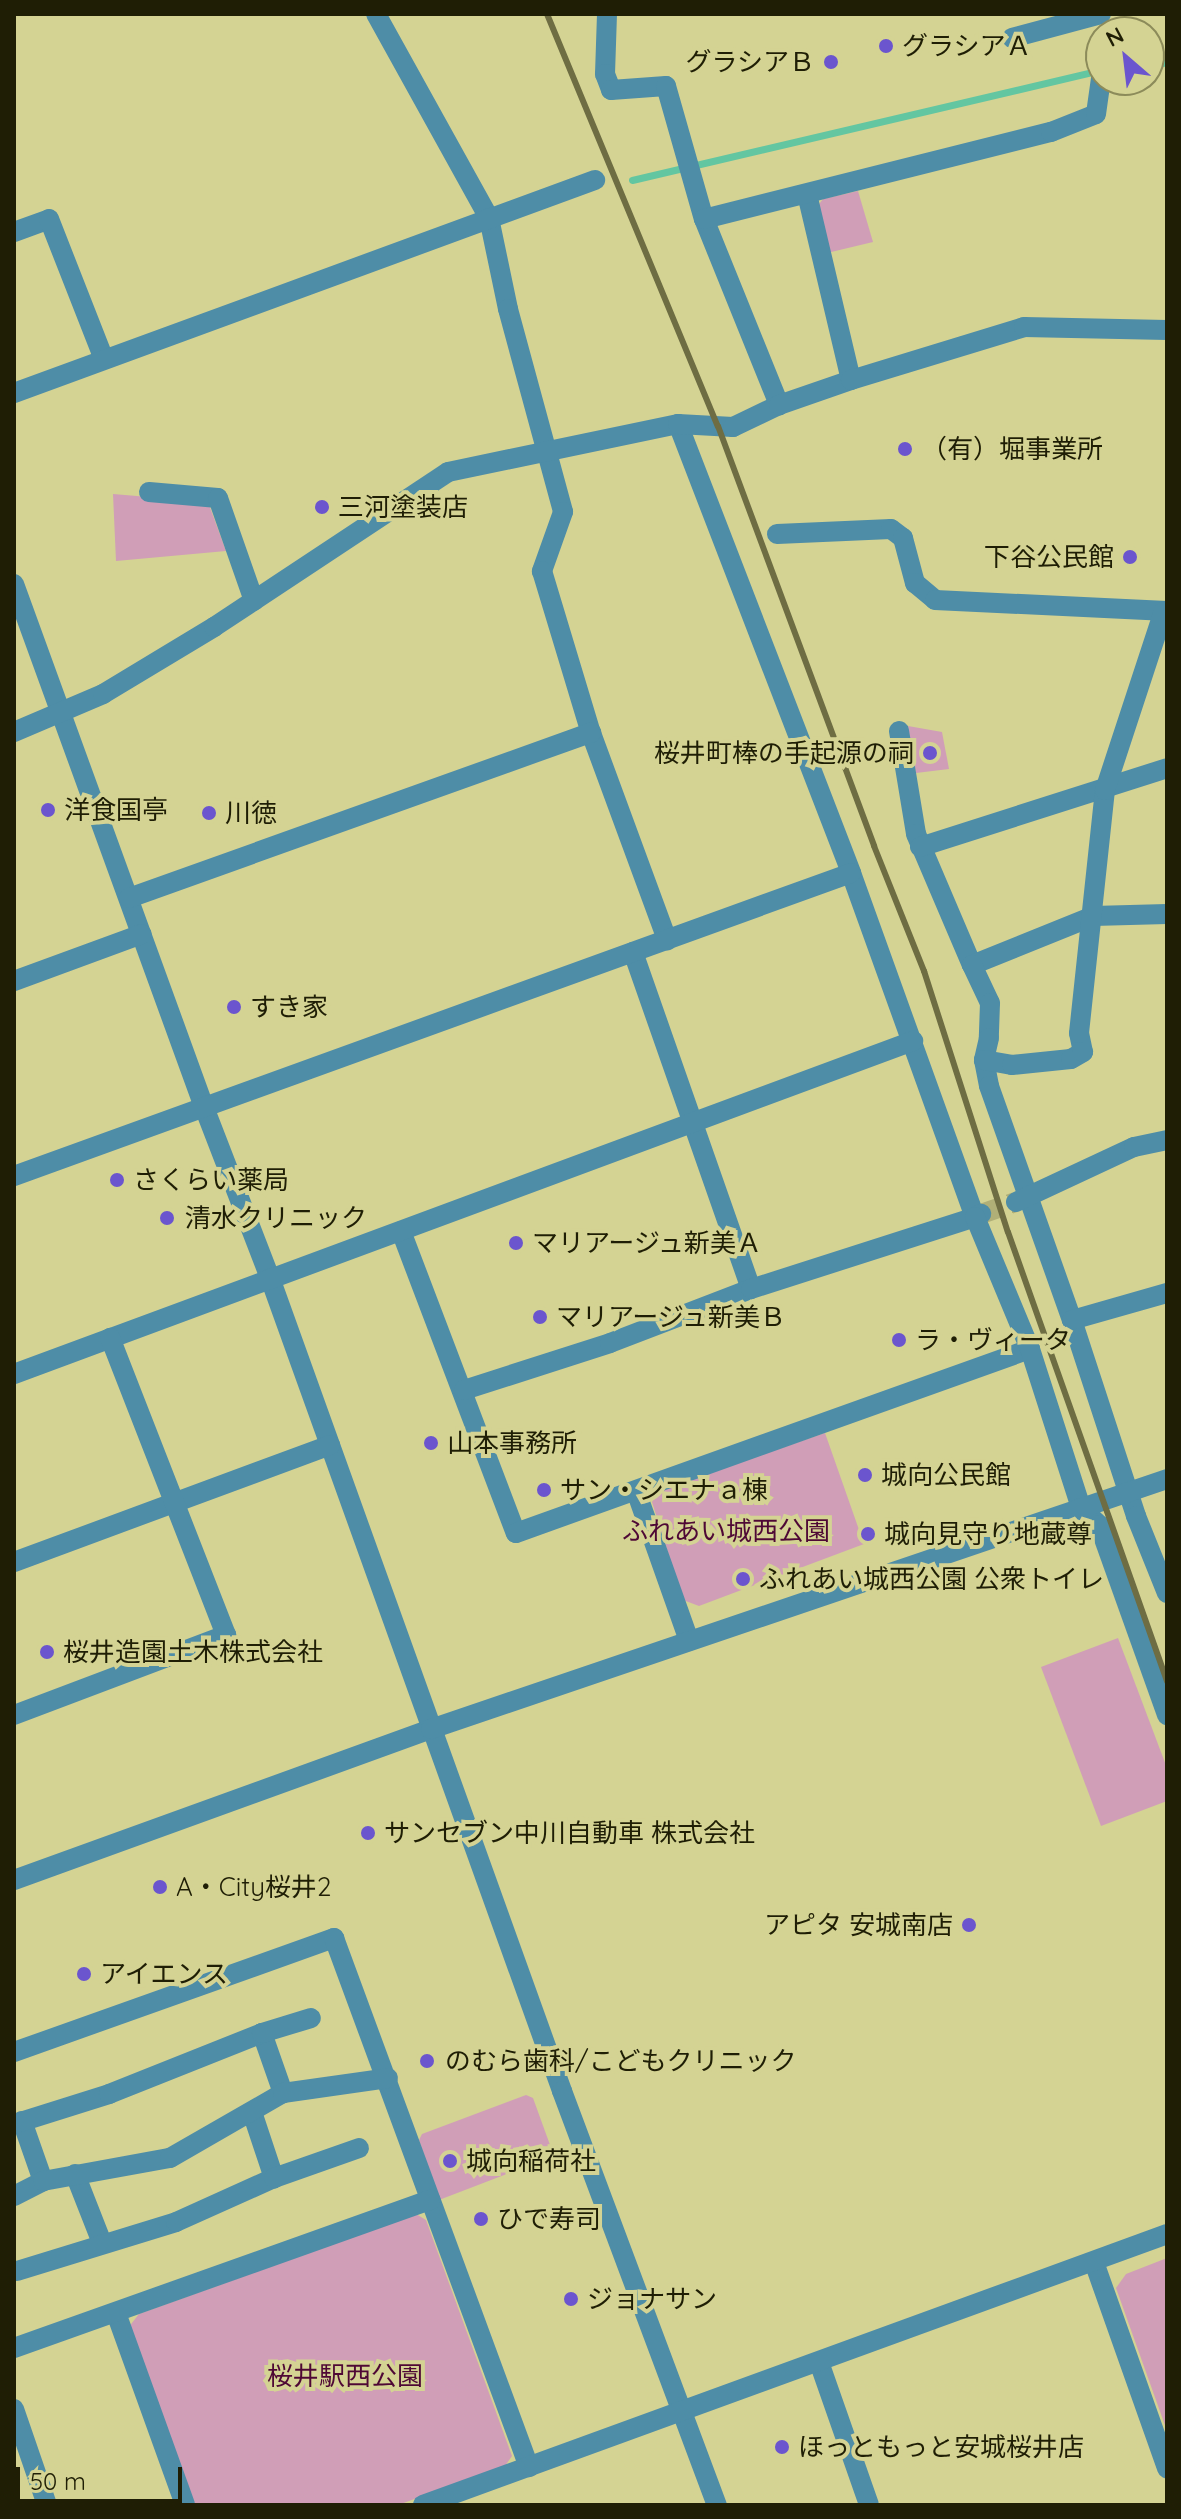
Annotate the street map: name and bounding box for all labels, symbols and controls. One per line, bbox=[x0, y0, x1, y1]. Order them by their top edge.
north arrow bbox=[1085, 16, 1165, 96]
text: N bbox=[1101, 20, 1128, 53]
place label: グラシアＡ bbox=[902, 30, 1032, 62]
marker: グラシアＡ bbox=[877, 37, 895, 55]
place label: グラシアＢ bbox=[685, 46, 815, 78]
marker: グラシアＢ bbox=[822, 53, 840, 71]
place label: （有）堀事業所 bbox=[921, 433, 1103, 465]
marker: （有）堀事業所 bbox=[896, 440, 914, 458]
place label: 三河塗装店 bbox=[338, 491, 468, 523]
marker: 三河塗装店 bbox=[313, 498, 331, 516]
place label: 下谷公民館 bbox=[984, 541, 1114, 573]
marker: 下谷公民館 bbox=[1121, 548, 1139, 566]
place label: 桜井町棒の手起源の祠 bbox=[654, 737, 914, 769]
marker: 桜井町棒の手起源の祠 bbox=[921, 744, 939, 762]
place label: 洋食国亭 bbox=[64, 794, 168, 826]
place label: 川徳 bbox=[225, 797, 277, 829]
marker: 洋食国亭 bbox=[39, 801, 57, 819]
marker: 川徳 bbox=[200, 804, 218, 822]
place label: すき家 bbox=[250, 991, 328, 1023]
marker: すき家 bbox=[225, 998, 243, 1016]
place label: さくらい薬局 bbox=[133, 1164, 289, 1196]
marker: さくらい薬局 bbox=[108, 1171, 126, 1189]
place label: 清水クリニック bbox=[185, 1202, 367, 1234]
marker: 清水クリニック bbox=[156, 1207, 178, 1229]
place label: マリアージュ新美Ａ bbox=[532, 1227, 764, 1259]
marker: マリアージュ新美Ａ bbox=[507, 1234, 525, 1252]
place label: マリアージュ新美Ｂ bbox=[556, 1301, 788, 1333]
marker: マリアージュ新美Ｂ bbox=[531, 1308, 549, 1326]
place label: ラ・ヴィータ bbox=[915, 1324, 1071, 1356]
marker: ラ・ヴィータ bbox=[890, 1331, 908, 1349]
place label: 山本事務所 bbox=[447, 1427, 577, 1459]
marker: 山本事務所 bbox=[422, 1434, 440, 1452]
place label: 城向公民館 bbox=[881, 1459, 1011, 1491]
marker: 城向公民館 bbox=[856, 1466, 874, 1484]
place label: サン・シエナａ棟 bbox=[560, 1474, 768, 1506]
marker: サン・シエナａ棟 bbox=[535, 1481, 553, 1499]
park label: ふれあい城西公園 bbox=[622, 1515, 830, 1547]
place label: 城向見守り地蔵尊 bbox=[884, 1518, 1092, 1550]
marker: 城向見守り地蔵尊 bbox=[859, 1525, 877, 1543]
place label: ふれあい城西公園 公衆トイレ bbox=[759, 1563, 1104, 1595]
marker: ふれあい城西公園 公衆トイレ bbox=[734, 1570, 752, 1588]
place label: 桜井造園土木株式会社 bbox=[63, 1636, 323, 1668]
marker: 桜井造園土木株式会社 bbox=[38, 1643, 56, 1661]
place label: サンセブン中川自動車 株式会社 bbox=[384, 1817, 755, 1849]
marker: サンセブン中川自動車 株式会社 bbox=[359, 1824, 377, 1842]
place label: A・City桜井2 bbox=[176, 1871, 331, 1903]
marker: A・City桜井2 bbox=[151, 1878, 169, 1896]
place label: アピタ 安城南店 bbox=[764, 1909, 953, 1941]
marker: アピタ 安城南店 bbox=[960, 1916, 978, 1934]
place label: アイエンス bbox=[100, 1958, 230, 1990]
marker: アイエンス bbox=[75, 1965, 93, 1983]
place label: のむら歯科/こどもクリニック bbox=[445, 2045, 797, 2077]
marker: のむら歯科/こどもクリニック bbox=[416, 2050, 438, 2072]
place label: 城向稲荷社 bbox=[466, 2145, 596, 2177]
marker: 城向稲荷社 bbox=[441, 2152, 459, 2170]
place label: ひで寿司 bbox=[497, 2203, 601, 2235]
marker: ひで寿司 bbox=[472, 2210, 490, 2228]
place label: ジョナサン bbox=[587, 2283, 717, 2315]
marker: ジョナサン bbox=[562, 2290, 580, 2308]
park label: 桜井駅西公園 bbox=[267, 2360, 423, 2392]
place label: ほっともっと安城桜井店 bbox=[798, 2431, 1084, 2463]
marker: ほっともっと安城桜井店 bbox=[773, 2438, 791, 2456]
scale bar bbox=[20, 2451, 186, 2501]
text: 50 m bbox=[30, 2466, 86, 2496]

